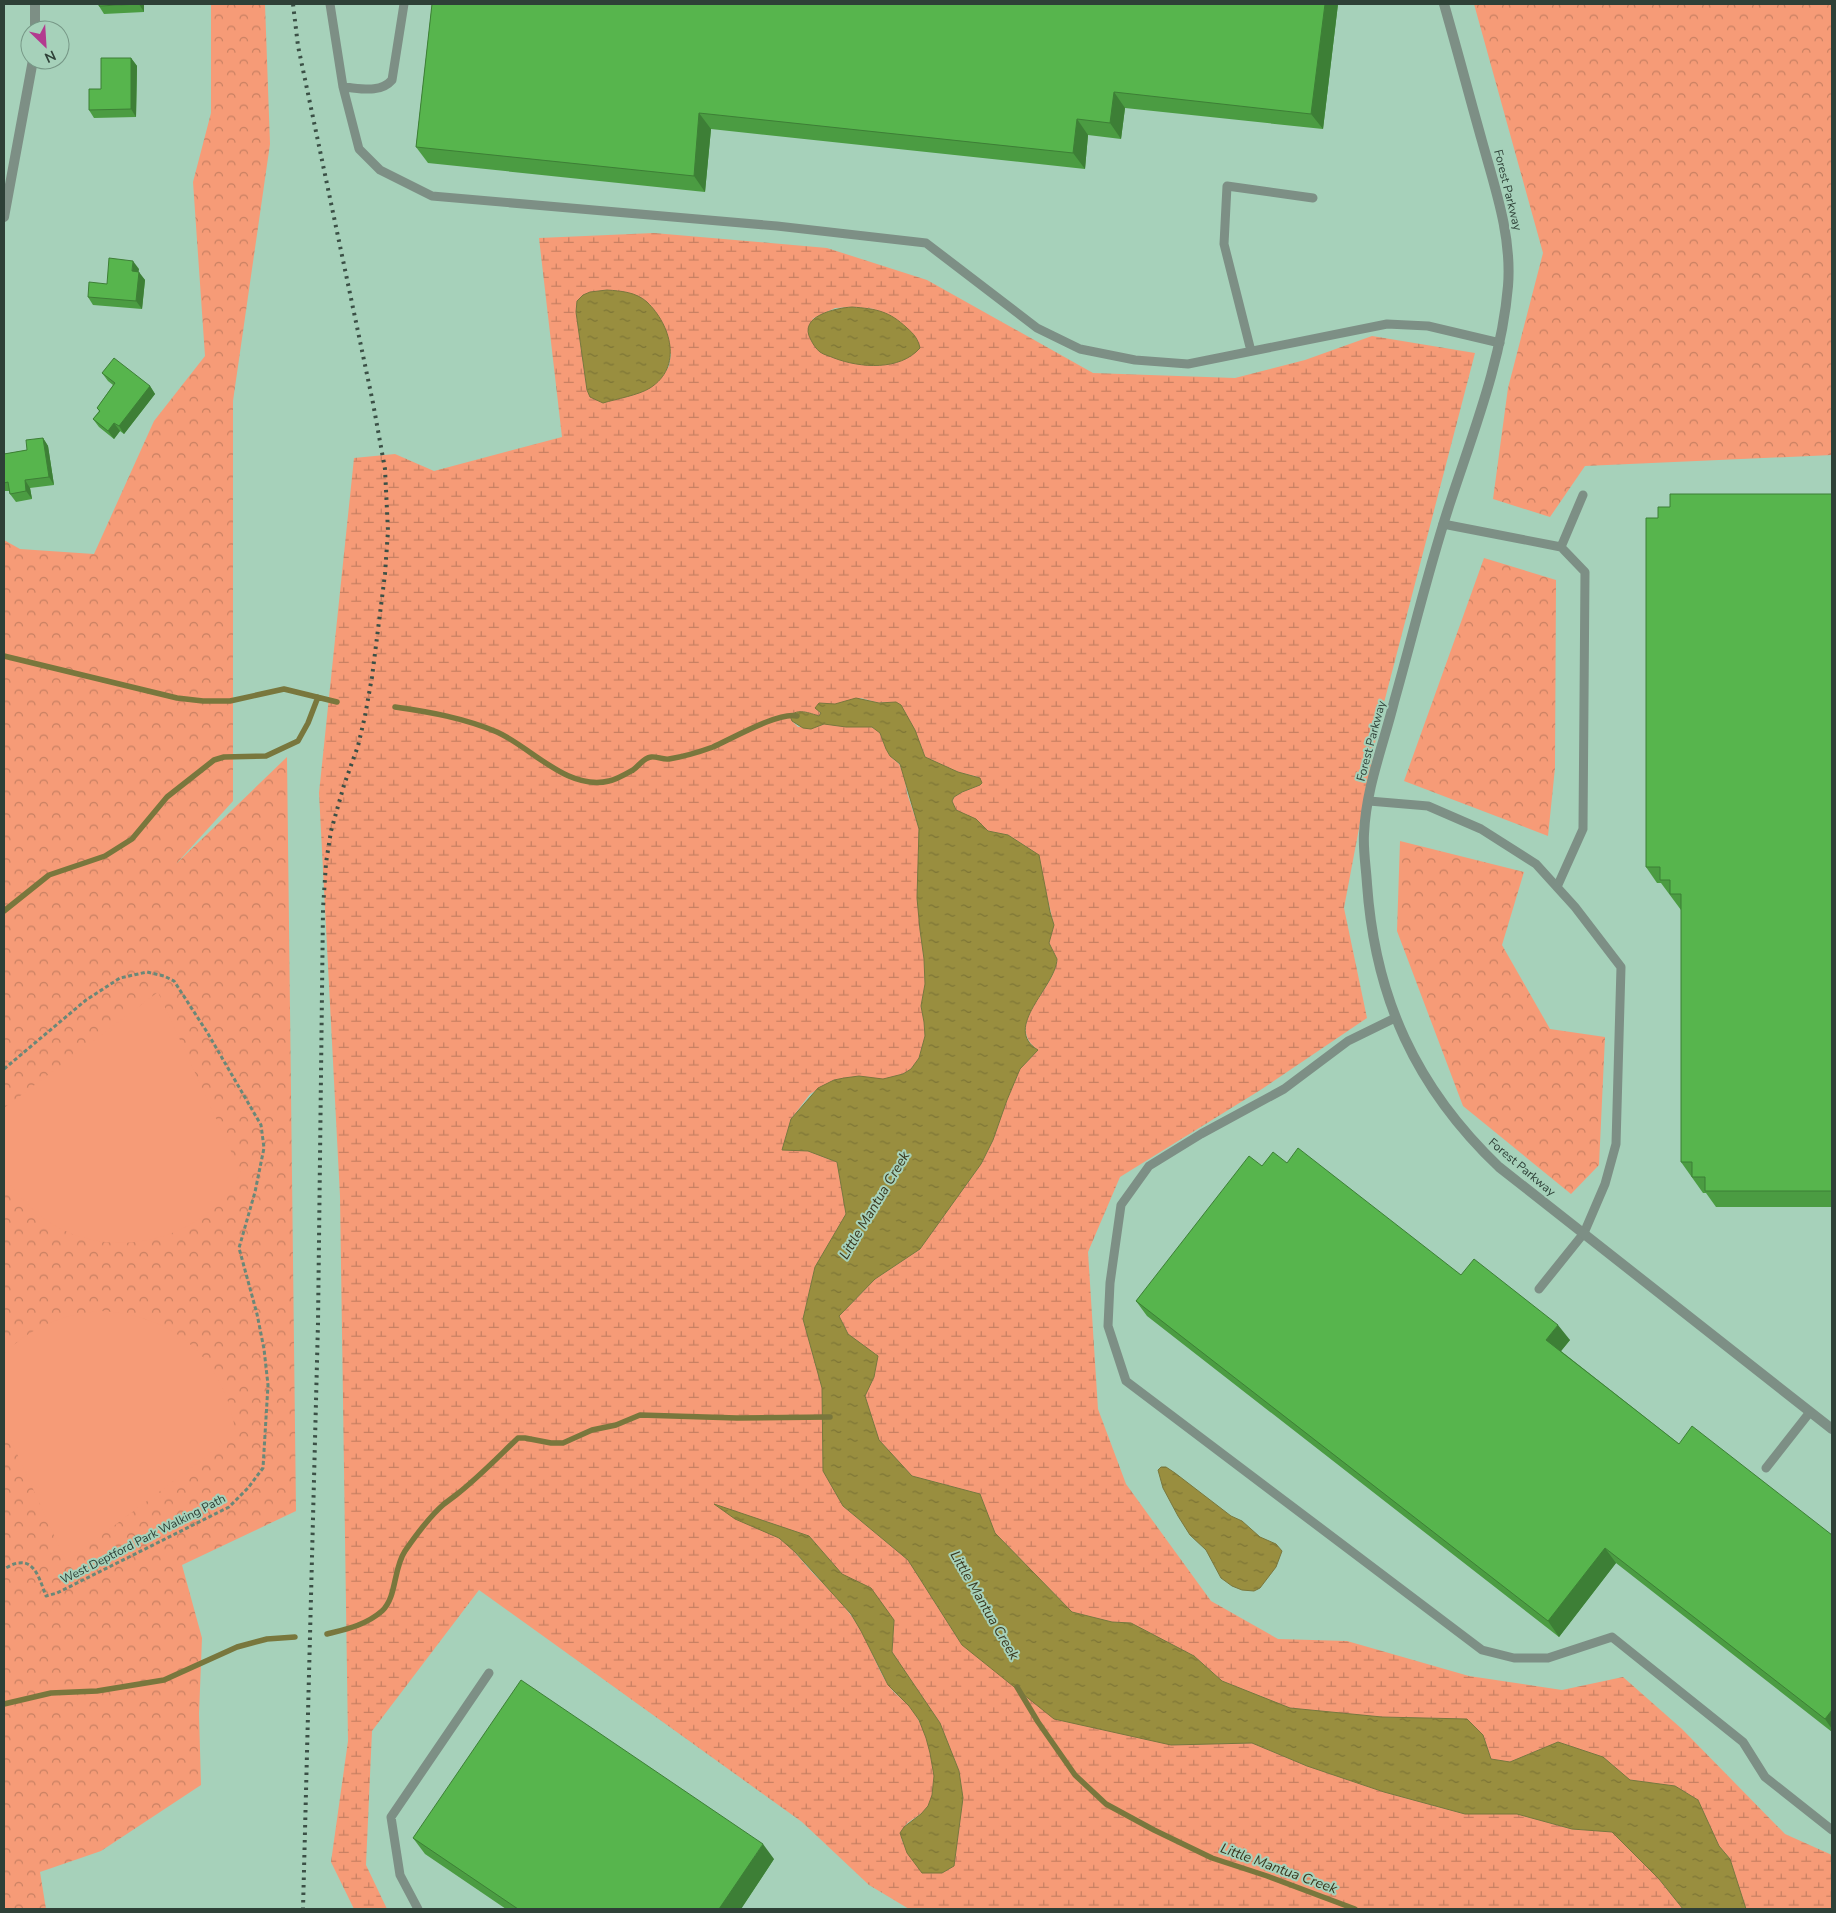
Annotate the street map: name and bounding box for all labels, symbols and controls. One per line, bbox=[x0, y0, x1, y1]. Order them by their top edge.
north arrow bbox=[20, 20, 70, 70]
text: N bbox=[42, 46, 59, 67]
street label: Forest Parkway bbox=[1490, 148, 1526, 233]
street label: Forest Parkway bbox=[1353, 698, 1390, 783]
street label: Forest Parkway bbox=[1485, 1134, 1560, 1200]
water label: Little Mantua Creek bbox=[835, 1147, 915, 1263]
street label: West Deptford Park Walking Path bbox=[58, 1490, 228, 1588]
water label: Little Mantua Creek bbox=[946, 1547, 1024, 1664]
water label: Little Mantua Creek bbox=[1218, 1839, 1341, 1899]

